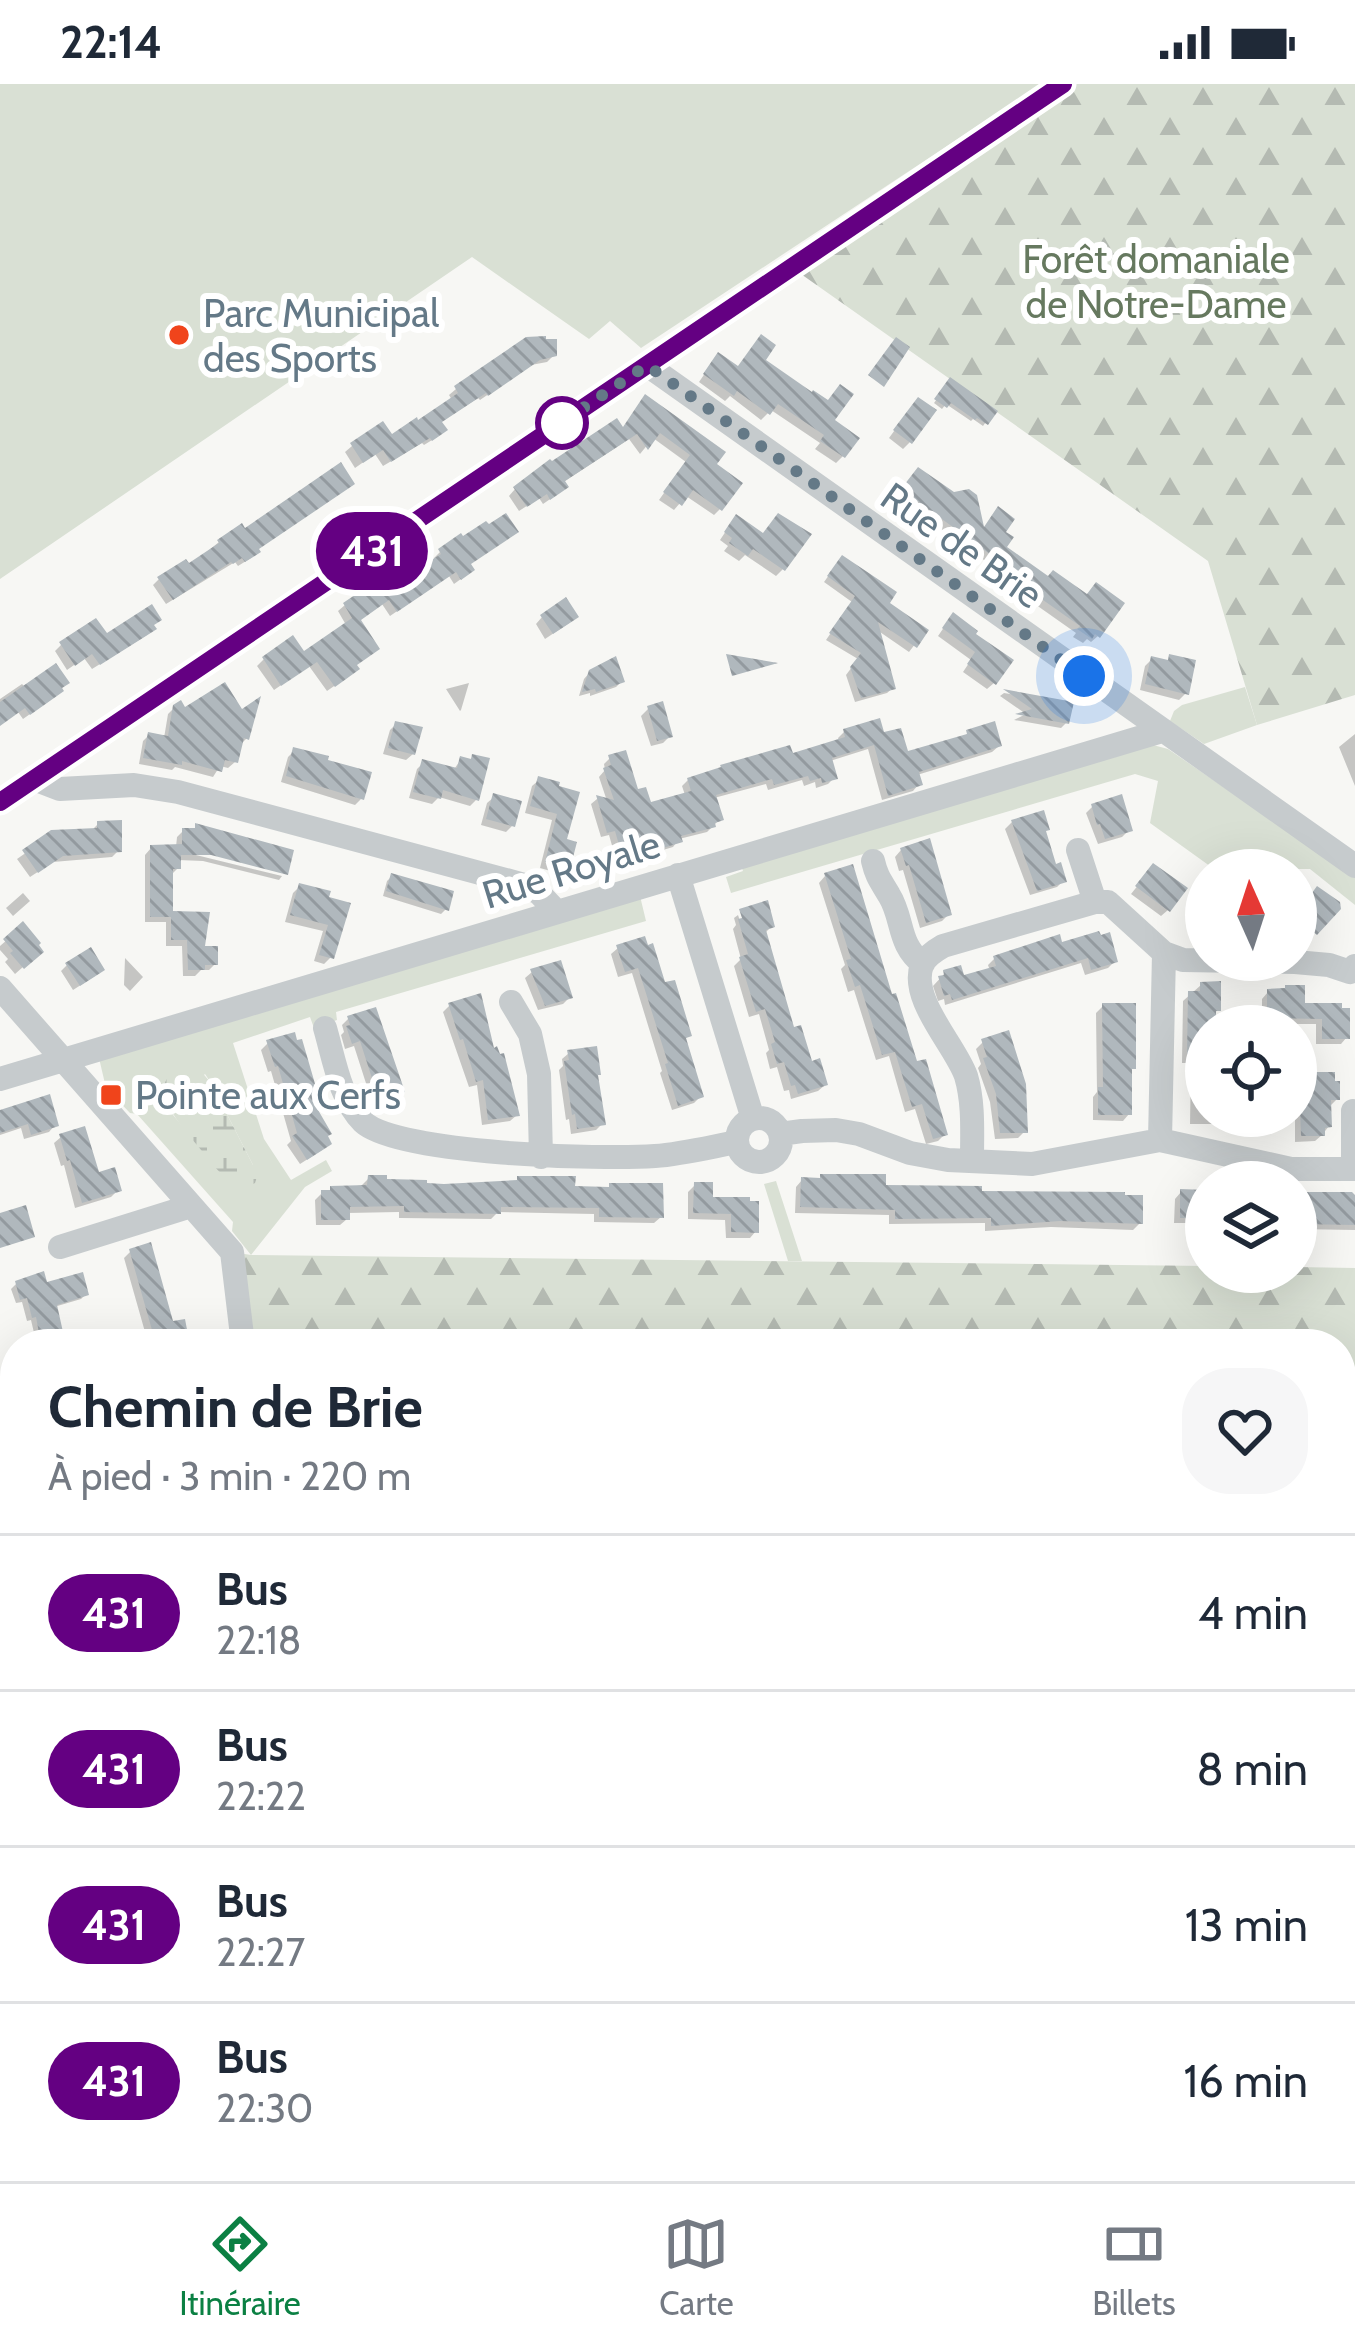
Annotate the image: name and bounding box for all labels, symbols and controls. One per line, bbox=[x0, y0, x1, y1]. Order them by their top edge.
text: 22:14 bbox=[60, 15, 162, 69]
park label: Forêt domaniale de Notre-Dame bbox=[1022, 235, 1290, 328]
place label: Parc Municipal des Sports bbox=[203, 289, 439, 382]
marker: Parc Municipal des Sports bbox=[166, 322, 192, 348]
unlabelled marker bbox=[537, 398, 587, 448]
street label: Rue de Brie bbox=[872, 472, 1052, 618]
line badge: 431 bbox=[303, 512, 441, 590]
text: 431 bbox=[340, 525, 404, 577]
your location bbox=[1054, 646, 1114, 706]
street label: Rue Royale bbox=[476, 819, 666, 919]
north arrow bbox=[1185, 849, 1317, 981]
map controls bbox=[1185, 849, 1317, 1293]
button: locate bbox=[1185, 1005, 1317, 1137]
place label: Pointe aux Cerfs bbox=[135, 1071, 401, 1119]
marker: Pointe aux Cerfs bbox=[98, 1082, 124, 1108]
button: layers bbox=[1185, 1161, 1317, 1293]
button: heart bbox=[1182, 1368, 1308, 1494]
text: Chemin de Brie bbox=[48, 1372, 423, 1441]
text: À pied · 3 min · 220 m bbox=[48, 1452, 411, 1500]
text: Bus bbox=[216, 1562, 288, 1616]
text: 4 min bbox=[1198, 1586, 1308, 1640]
text: 431 bbox=[82, 1587, 146, 1639]
text: 22:18 bbox=[216, 1616, 301, 1664]
text: Bus bbox=[216, 1718, 288, 1772]
text: 8 min bbox=[1196, 1742, 1308, 1796]
text: 431 bbox=[82, 1743, 146, 1795]
text: 22:22 bbox=[216, 1772, 306, 1820]
text: Bus bbox=[216, 1874, 288, 1928]
text: 13 min bbox=[1185, 1898, 1308, 1952]
text: 431 bbox=[82, 1899, 146, 1951]
text: 22:27 bbox=[216, 1928, 305, 1976]
text: Bus bbox=[216, 2030, 288, 2084]
text: 16 min bbox=[1183, 2054, 1308, 2108]
text: 431 bbox=[82, 2055, 146, 2107]
text: 22:30 bbox=[216, 2084, 313, 2132]
tab: Itinéraire bbox=[179, 2211, 301, 2323]
tab: Carte bbox=[659, 2211, 734, 2323]
tab: Billets bbox=[1092, 2211, 1176, 2323]

